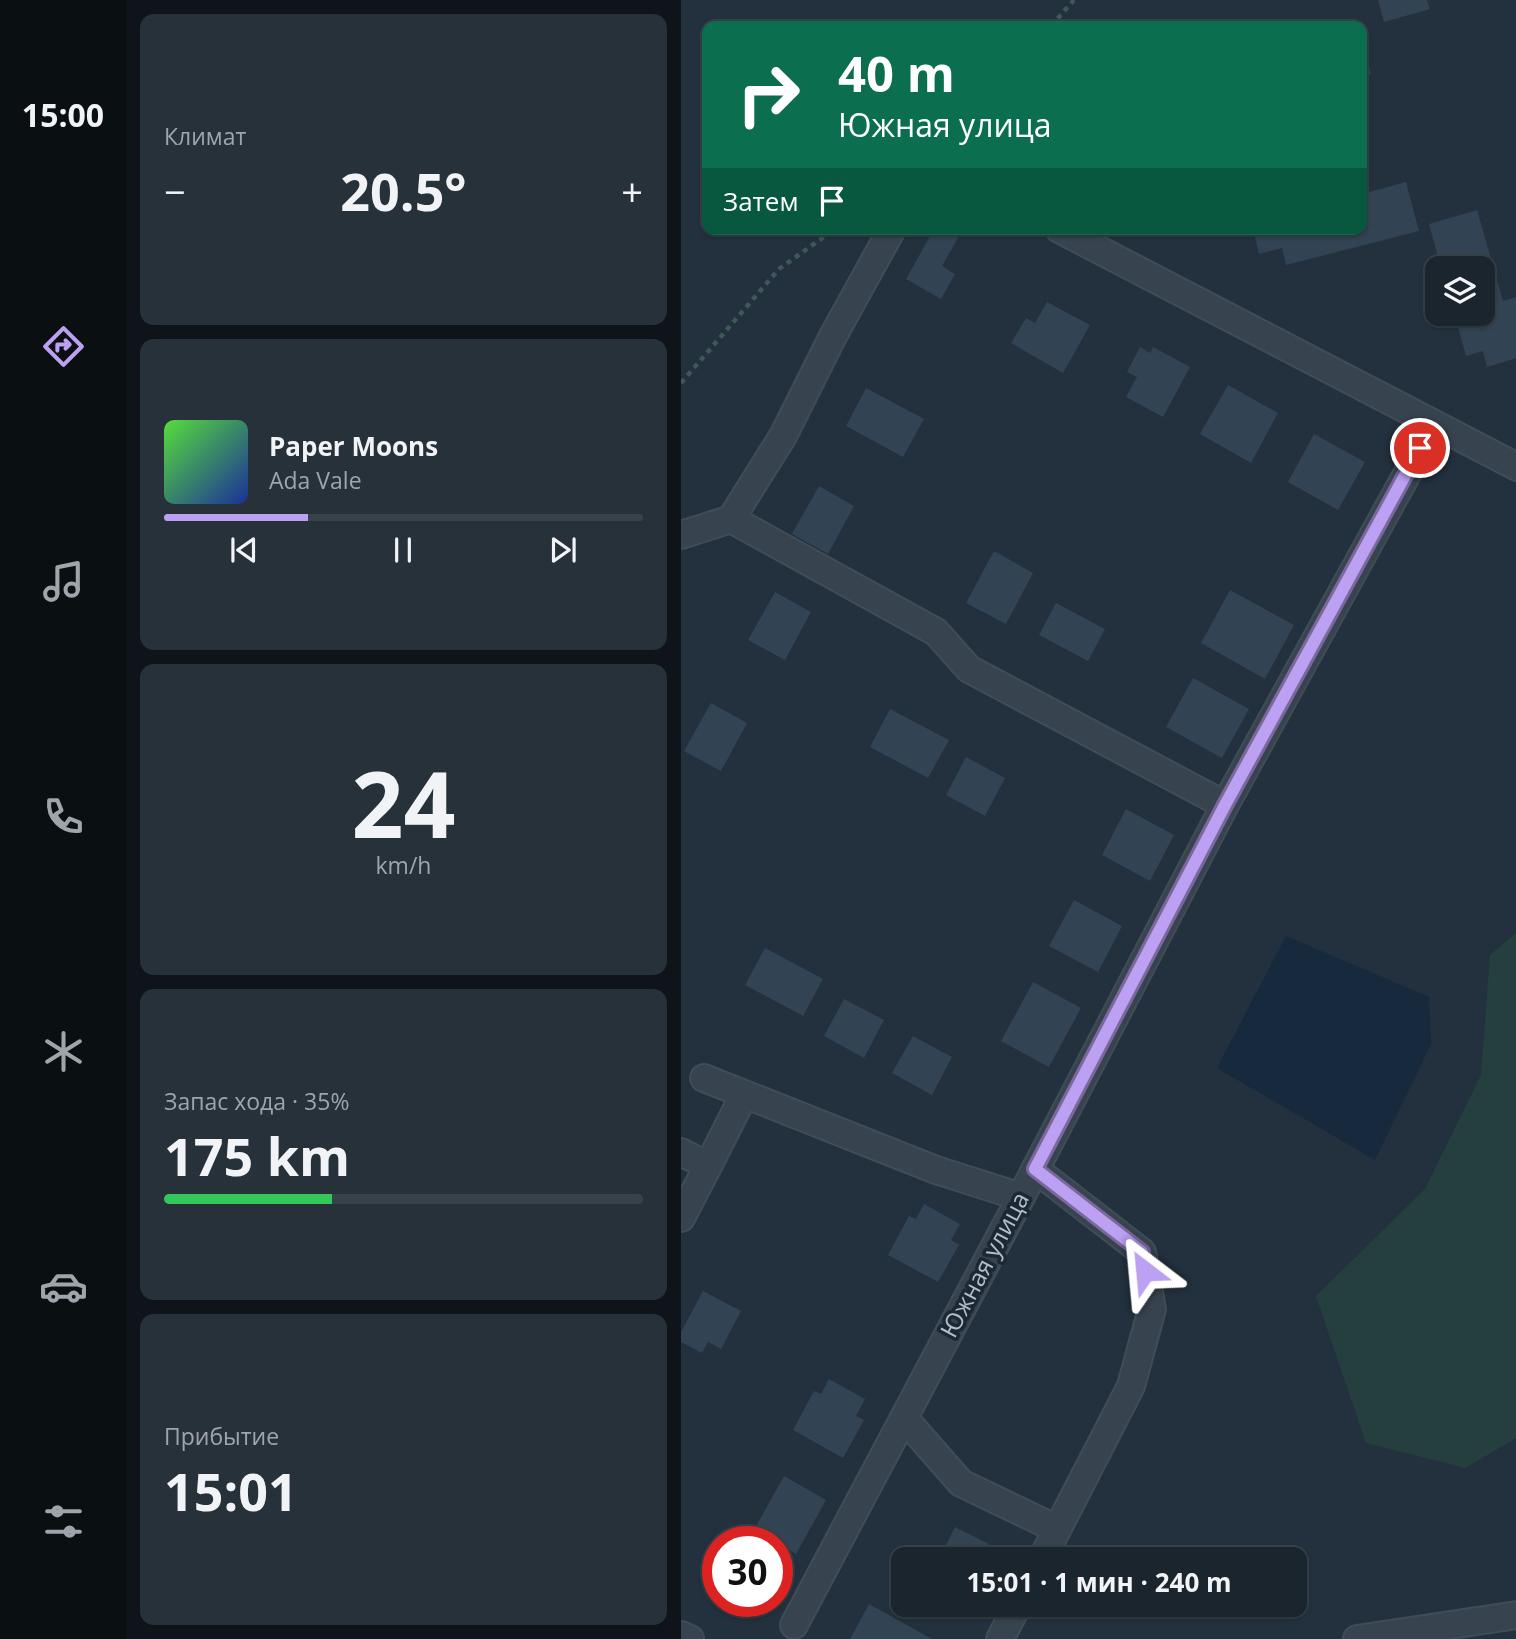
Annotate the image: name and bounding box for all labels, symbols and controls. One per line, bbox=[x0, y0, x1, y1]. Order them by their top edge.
text: 40 m bbox=[838, 40, 955, 106]
icon: right bbox=[723, 49, 814, 140]
text: 15:00 bbox=[22, 93, 104, 136]
text: Южная улица bbox=[838, 103, 1052, 146]
text: Климат bbox=[164, 120, 246, 152]
text: 20.5° bbox=[340, 155, 467, 226]
text: − bbox=[164, 165, 186, 217]
text: + bbox=[621, 165, 643, 217]
icon: arrive bbox=[813, 182, 851, 220]
text: Затем bbox=[723, 183, 799, 219]
map controls bbox=[1425, 256, 1495, 326]
button: layers bbox=[1425, 256, 1495, 326]
icon: directions bbox=[39, 322, 88, 371]
pin bbox=[1390, 418, 1450, 478]
text: Paper Moons bbox=[269, 428, 438, 464]
icon: arrive bbox=[1401, 429, 1439, 467]
text: Ada Vale bbox=[269, 464, 362, 496]
icon: previous bbox=[225, 531, 263, 569]
icon: pause bbox=[384, 531, 422, 569]
icon: next bbox=[544, 531, 582, 569]
icon: music bbox=[39, 557, 88, 606]
text: 24 bbox=[351, 741, 456, 865]
icon: phone bbox=[39, 792, 88, 841]
text: km/h bbox=[376, 849, 431, 881]
icon: climate bbox=[39, 1027, 88, 1076]
text: Запас хода · 35% bbox=[164, 1085, 349, 1117]
text: 175 km bbox=[164, 1120, 350, 1191]
street label: Южная улица bbox=[931, 1186, 1036, 1343]
position arrow bbox=[1108, 1234, 1182, 1308]
icon: car bbox=[39, 1262, 88, 1311]
text: Прибытие bbox=[164, 1420, 279, 1452]
text: 15:01 bbox=[164, 1455, 298, 1526]
icon: filters bbox=[39, 1497, 88, 1546]
speed limit sign: 30 bbox=[702, 1526, 793, 1617]
text: 15:01 · 1 мин · 240 m bbox=[966, 1564, 1232, 1600]

